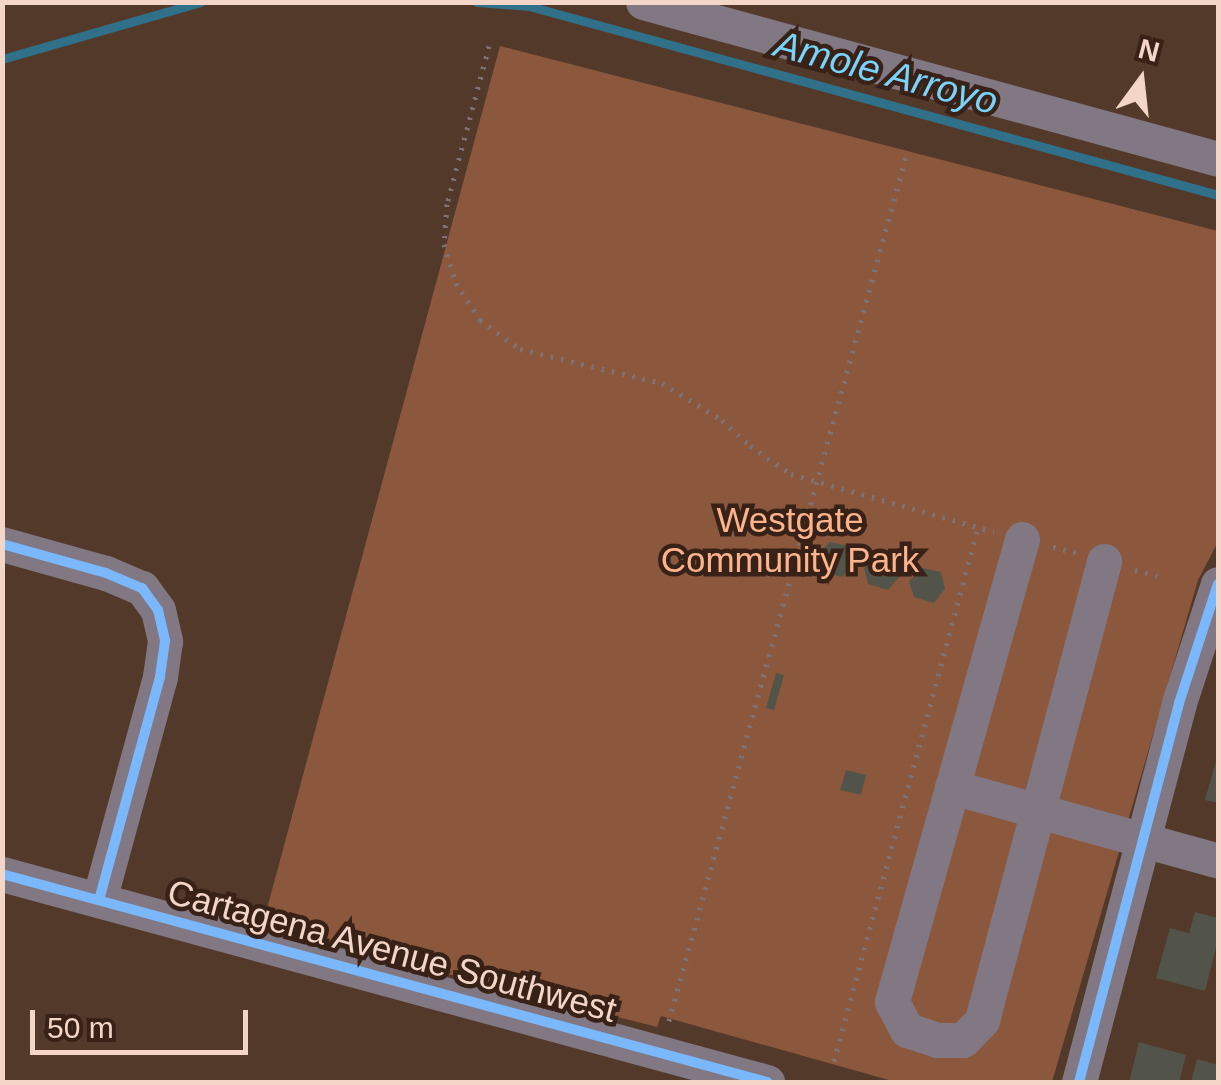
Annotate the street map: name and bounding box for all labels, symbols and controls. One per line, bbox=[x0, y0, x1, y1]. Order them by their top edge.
water label: Amole Arroyo bbox=[769, 21, 1003, 125]
north arrow bbox=[1091, 30, 1191, 130]
text: N bbox=[1135, 33, 1163, 68]
park label: Westgate Community Park bbox=[661, 499, 919, 581]
street label: Cartagena Avenue Southwest bbox=[162, 871, 622, 1031]
scale bar bbox=[35, 990, 252, 1052]
text: 50 m bbox=[47, 1011, 114, 1044]

